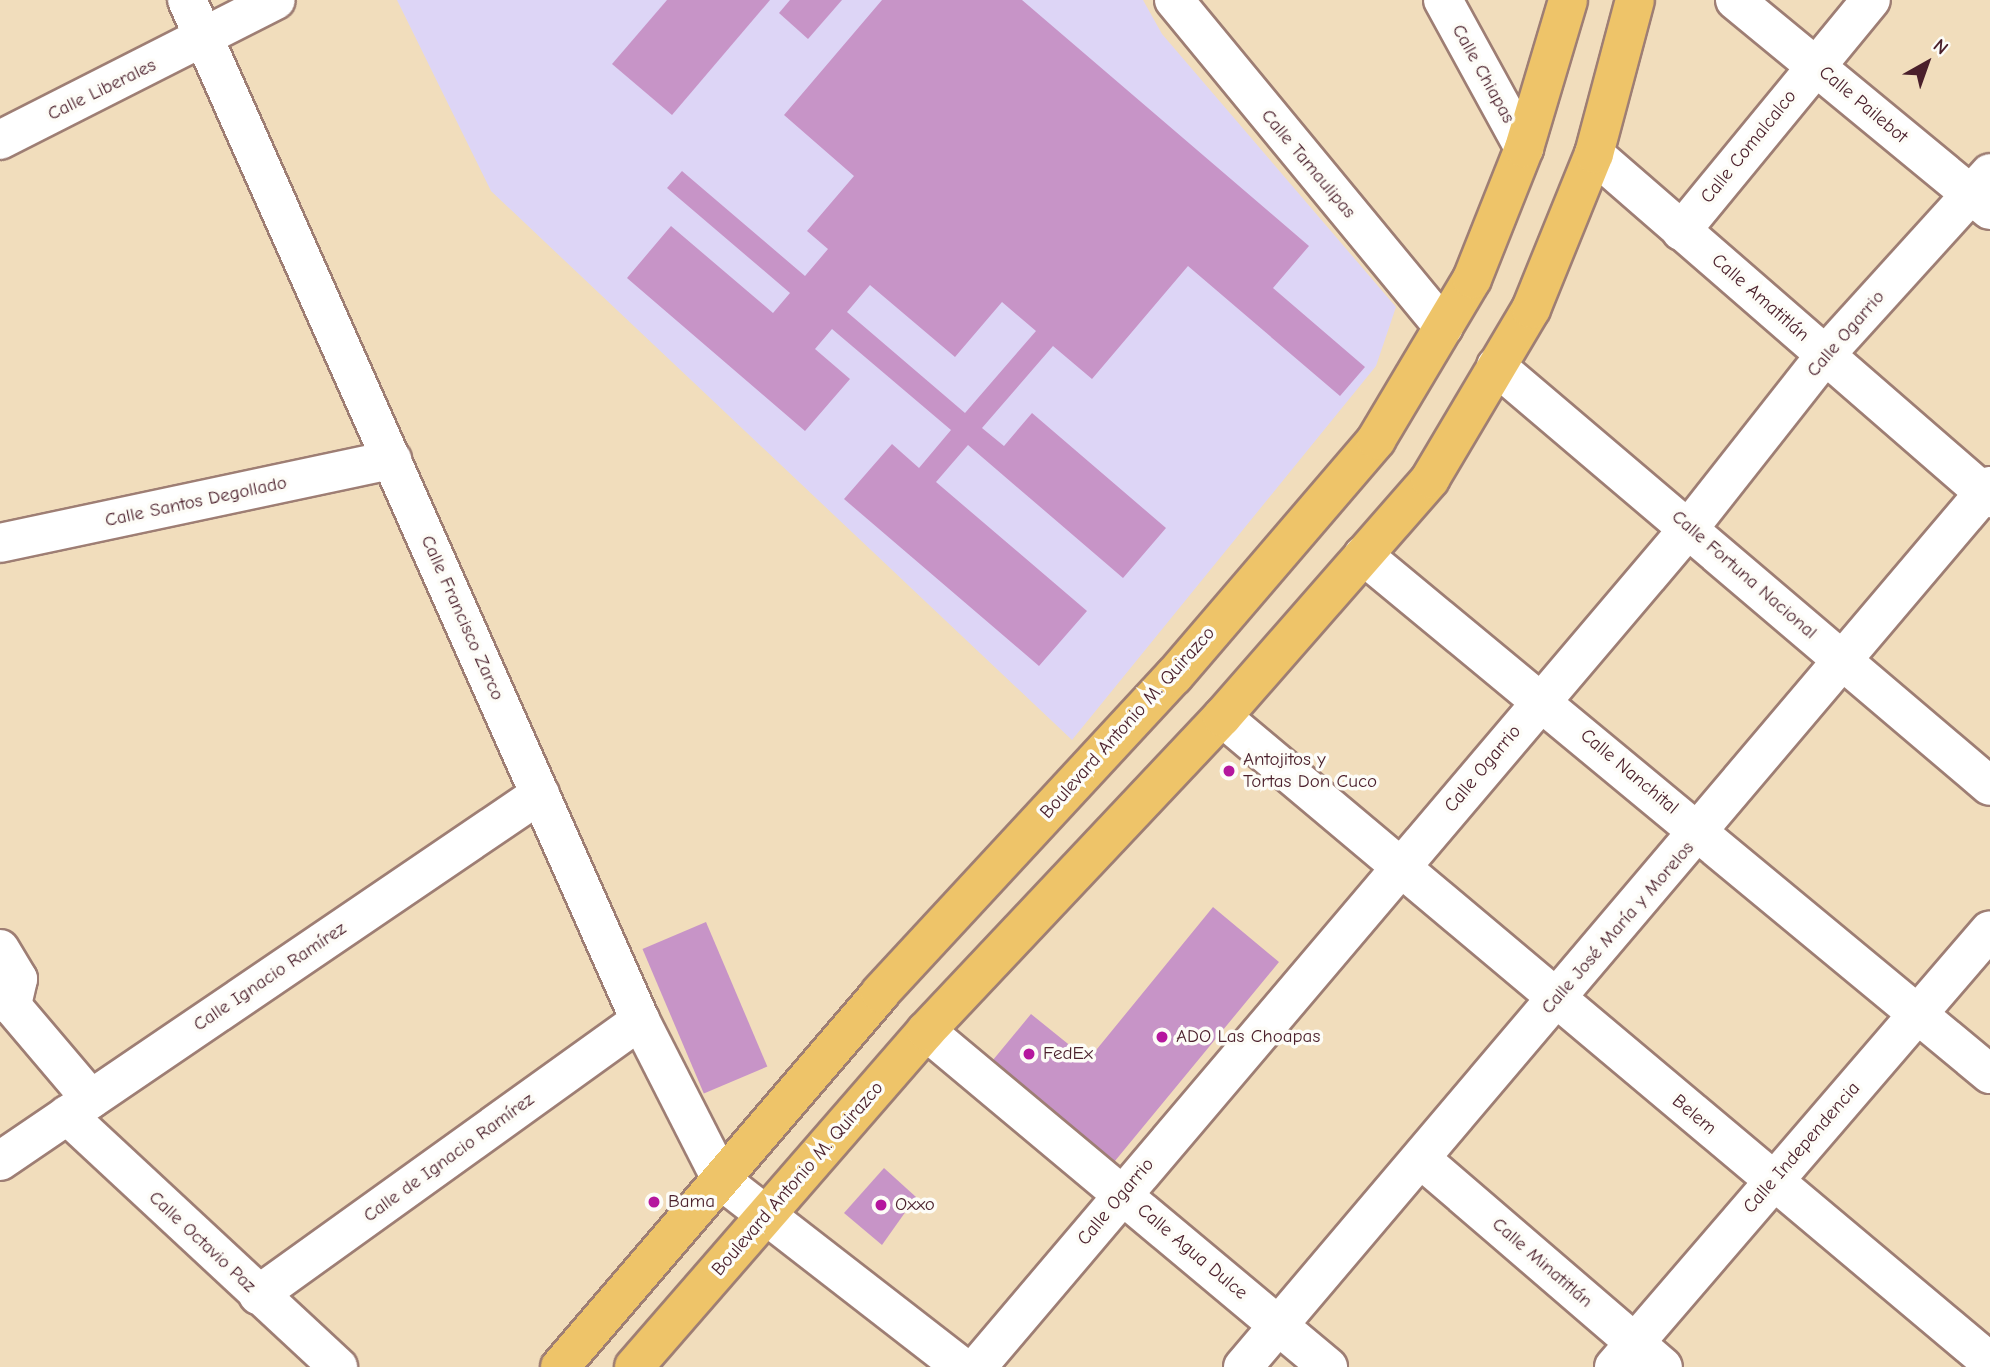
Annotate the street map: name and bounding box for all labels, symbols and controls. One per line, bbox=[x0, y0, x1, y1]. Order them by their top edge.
street label: Calle Chiapas bbox=[1447, 21, 1519, 127]
north arrow bbox=[1892, 28, 1962, 98]
text: N bbox=[1929, 34, 1952, 59]
street label: Calle Liberales bbox=[44, 54, 160, 126]
street label: Calle Pailebot bbox=[1814, 61, 1912, 149]
street label: Calle Comalcalco bbox=[1696, 86, 1802, 208]
street label: Calle Tamaulipas bbox=[1256, 105, 1360, 223]
street label: Calle Amatitlán bbox=[1707, 249, 1813, 347]
street label: Calle Ogarrio bbox=[1802, 286, 1890, 382]
street label: Calle Santos Degollado bbox=[103, 472, 289, 532]
street label: Calle Fortuna Nacional bbox=[1667, 506, 1821, 644]
street label: Calle Francisco Zarco bbox=[415, 532, 509, 704]
street label: Boulevard Antonio M. Quirazco bbox=[1036, 622, 1220, 824]
street label: Calle Ogarrio bbox=[1440, 721, 1526, 817]
street label: Calle Nanchital bbox=[1575, 724, 1683, 820]
place label: Antojitos y Tortas Don Cuco bbox=[1243, 749, 1377, 793]
marker: Antojitos y Tortas Don Cuco bbox=[1221, 763, 1237, 779]
street label: Calle José María y Morelos bbox=[1537, 837, 1699, 1019]
street label: Calle Ignacio Ramírez bbox=[189, 917, 351, 1037]
place label: ADO Las Choapas bbox=[1176, 1026, 1320, 1048]
marker: ADO Las Choapas bbox=[1154, 1029, 1170, 1045]
place label: FedEx bbox=[1043, 1043, 1093, 1065]
marker: FedEx bbox=[1021, 1046, 1037, 1062]
street label: Boulevard Antonio M. Quirazco bbox=[707, 1077, 889, 1281]
street label: Calle Independencia bbox=[1739, 1078, 1865, 1218]
street label: Calle de Ignacio Ramírez bbox=[359, 1088, 539, 1228]
street label: Belem bbox=[1667, 1090, 1721, 1140]
street label: Calle Ogarrio bbox=[1073, 1154, 1159, 1250]
street label: Calle Octavio Paz bbox=[144, 1187, 260, 1297]
place label: Bama bbox=[668, 1191, 715, 1213]
marker: Bama bbox=[646, 1194, 662, 1210]
place label: Oxxo bbox=[895, 1194, 935, 1216]
marker: Oxxo bbox=[873, 1197, 889, 1213]
street label: Calle Agua Dulce bbox=[1132, 1199, 1252, 1305]
street label: Calle Minatitlán bbox=[1487, 1213, 1597, 1313]

